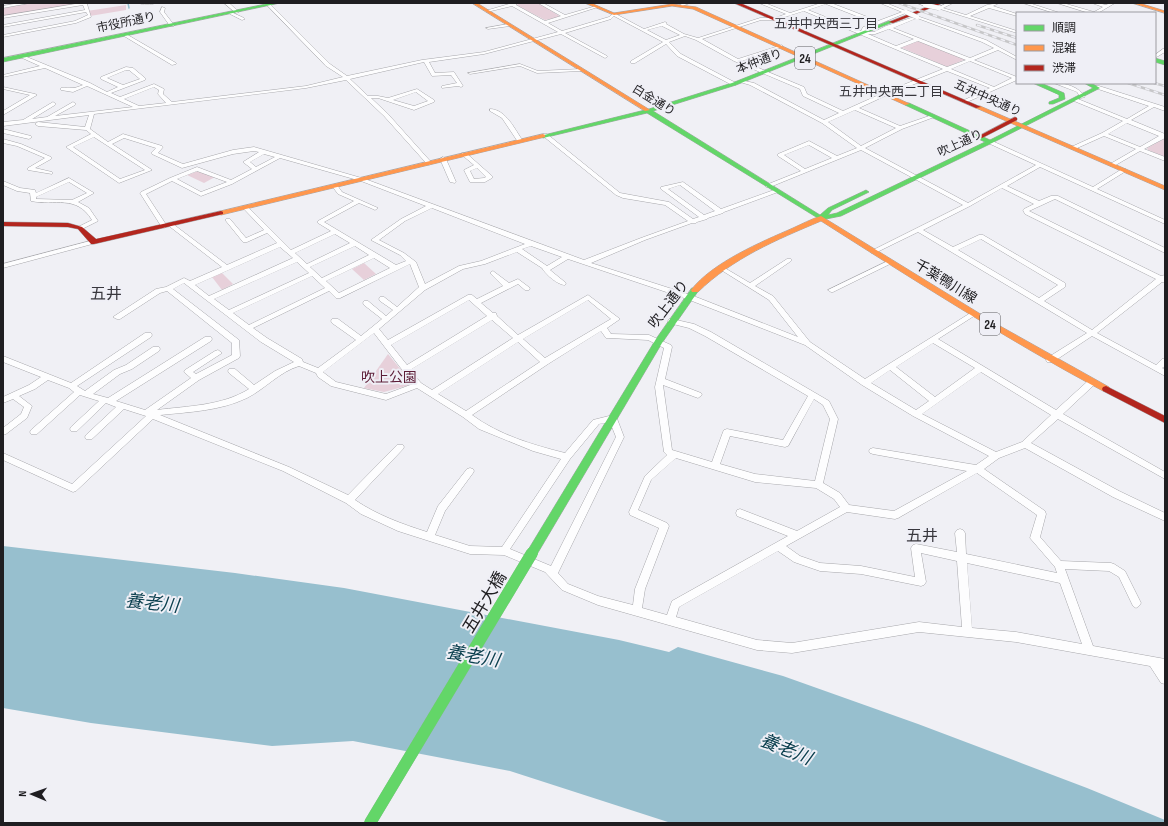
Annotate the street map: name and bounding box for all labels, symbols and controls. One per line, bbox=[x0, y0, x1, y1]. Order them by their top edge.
street label: 市役所通り bbox=[95, 9, 157, 36]
legend bbox=[1016, 12, 1156, 84]
district label: 五井中央西三丁目 bbox=[774, 16, 878, 32]
text: 順調 bbox=[1052, 21, 1076, 36]
text: 混雑 bbox=[1052, 41, 1076, 56]
street label: 本仲通り bbox=[734, 46, 784, 77]
road number: 24 bbox=[795, 47, 815, 69]
text: 渋滞 bbox=[1052, 61, 1076, 76]
street label: 五井中央通り bbox=[952, 77, 1024, 120]
street label: 白金通り bbox=[629, 81, 678, 120]
district label: 五井中央西二丁目 bbox=[839, 84, 943, 100]
street label: 吹上通り bbox=[935, 127, 985, 160]
street label: 千葉鴨川線 bbox=[912, 256, 980, 307]
street label: 吹上通り bbox=[645, 277, 692, 332]
district label: 五井 bbox=[90, 285, 122, 304]
road number: 24 bbox=[980, 313, 1000, 335]
park label: 吹上公園 bbox=[361, 369, 417, 386]
district label: 五井 bbox=[906, 527, 938, 546]
street label: 五井大橋 bbox=[459, 568, 511, 637]
water label: 養老川 bbox=[124, 590, 182, 617]
water label: 養老川 bbox=[445, 641, 503, 672]
water label: 養老川 bbox=[757, 730, 817, 770]
north arrow bbox=[12, 774, 52, 814]
text: N bbox=[16, 790, 29, 797]

